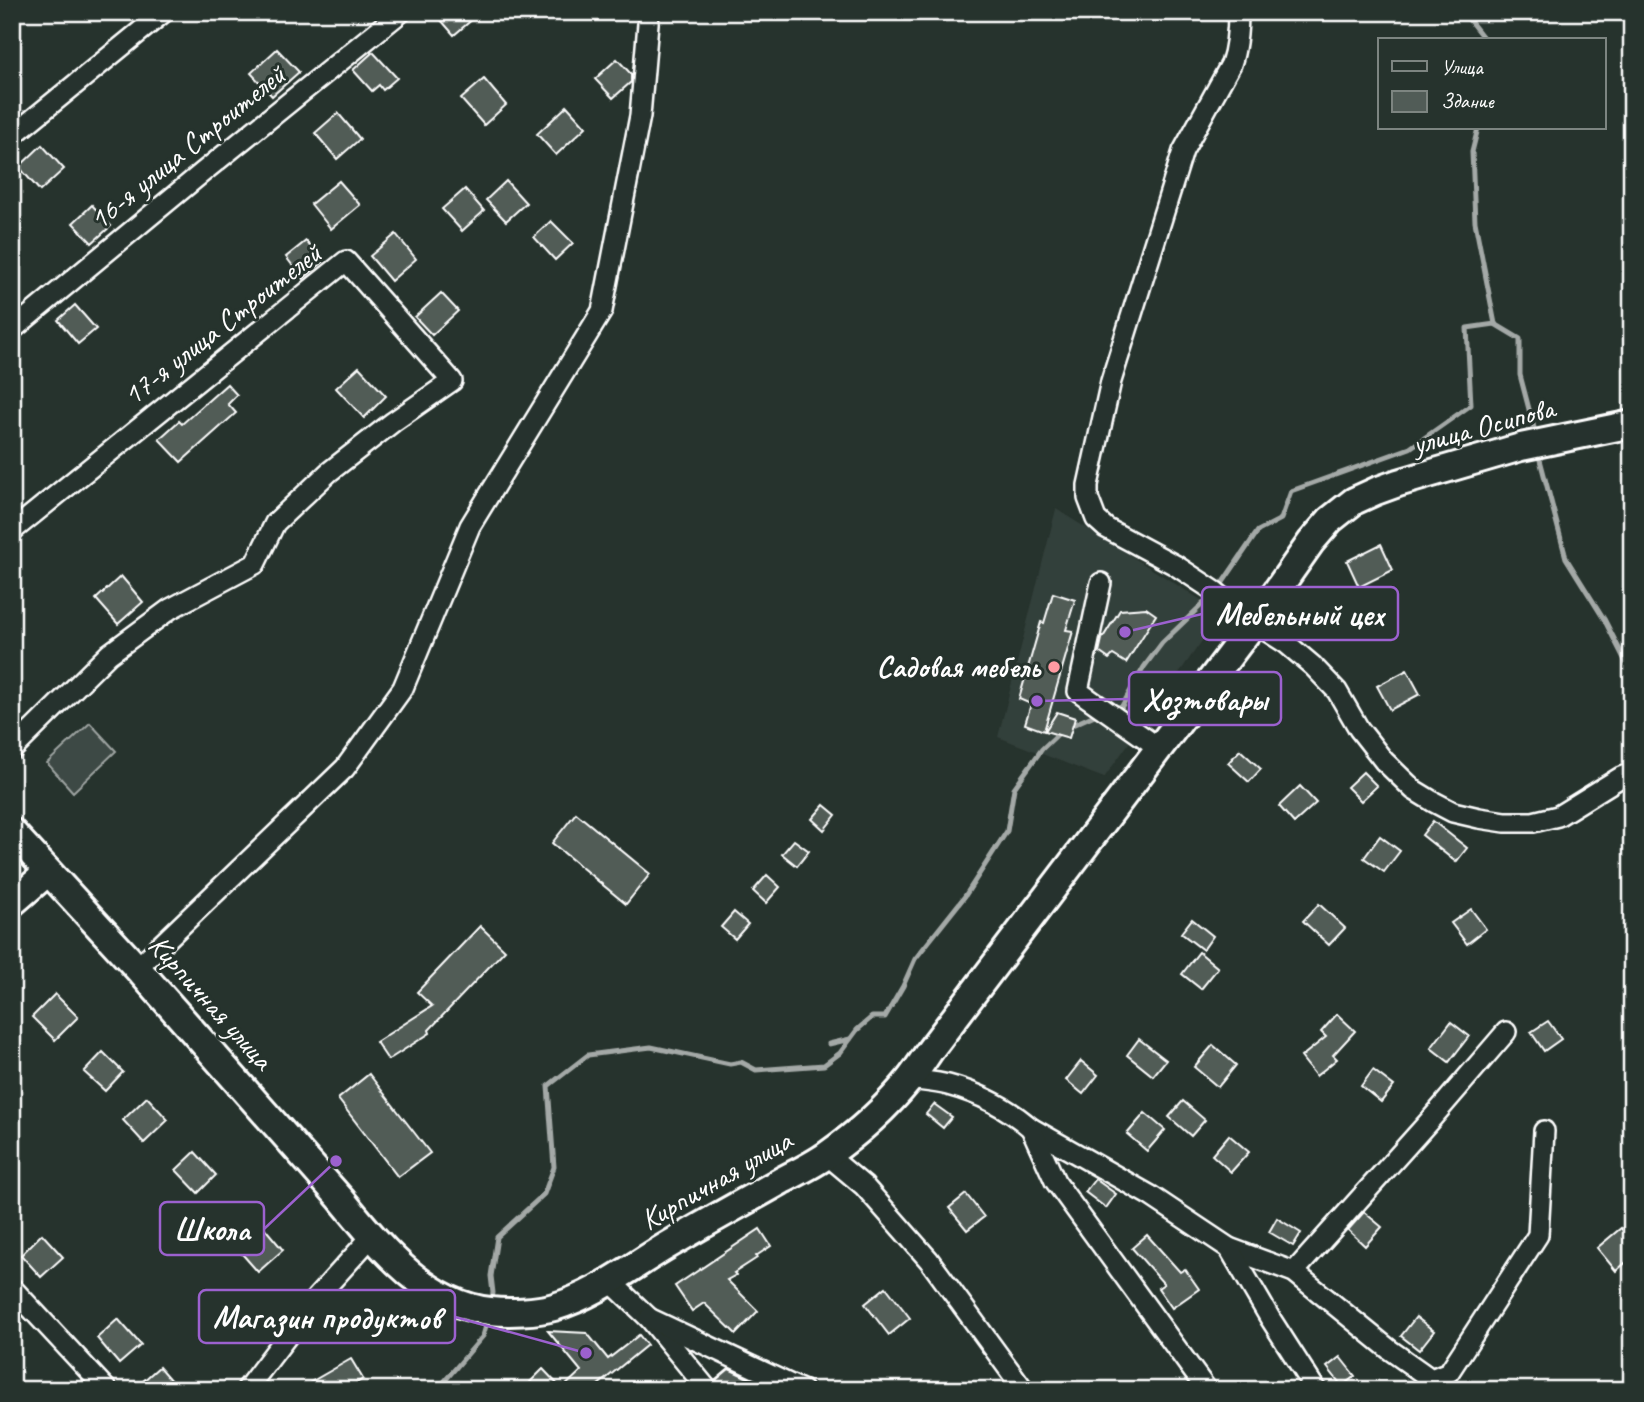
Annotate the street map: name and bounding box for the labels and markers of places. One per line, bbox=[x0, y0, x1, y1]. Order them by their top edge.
callout: Мебельный цех bbox=[1202, 587, 1398, 640]
place label: Садовая мебель bbox=[876, 648, 1042, 686]
marker: Садовая мебель bbox=[1046, 659, 1062, 675]
callout: Хозтовары bbox=[1129, 672, 1281, 725]
callout: Школа bbox=[160, 1202, 264, 1255]
callout: Магазин продуктов bbox=[199, 1290, 455, 1343]

